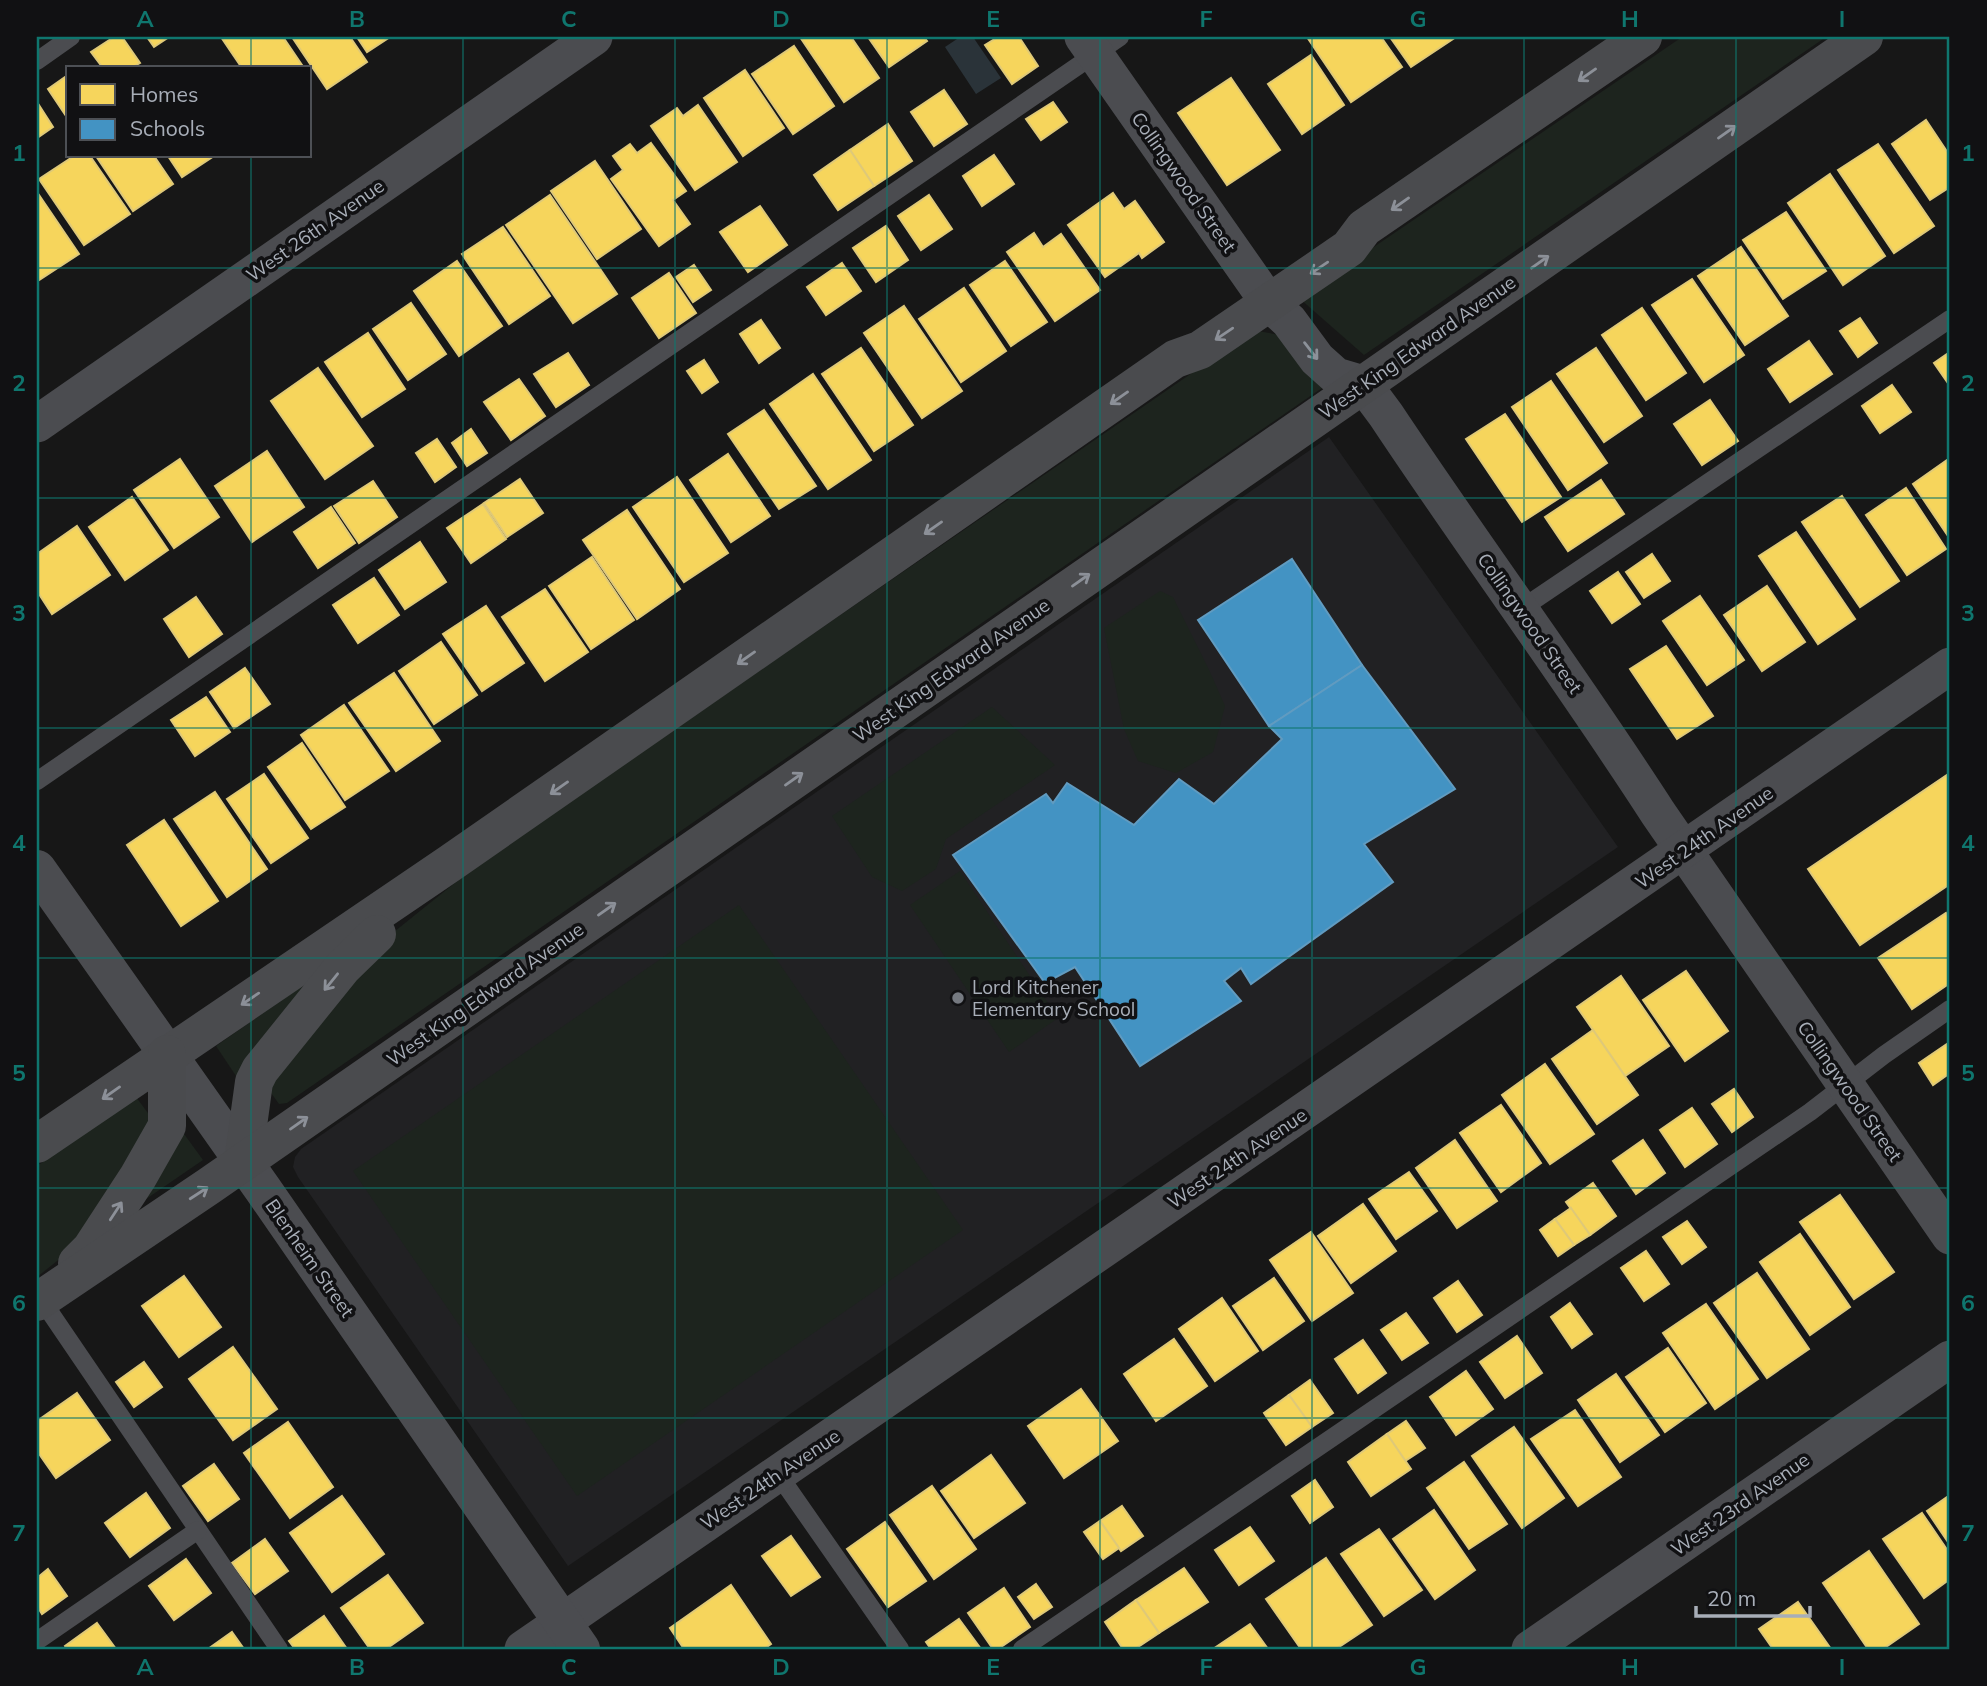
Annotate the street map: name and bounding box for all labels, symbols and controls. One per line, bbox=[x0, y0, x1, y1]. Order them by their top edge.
text: A bbox=[136, 4, 154, 33]
text: B bbox=[349, 4, 365, 33]
text: C bbox=[561, 4, 577, 33]
text: D bbox=[772, 4, 790, 33]
text: E bbox=[986, 4, 1000, 33]
text: F bbox=[1199, 4, 1213, 33]
text: G bbox=[1409, 4, 1427, 33]
text: H bbox=[1621, 4, 1639, 33]
text: I bbox=[1839, 4, 1845, 33]
legend bbox=[66, 66, 312, 158]
one-way arrow bbox=[1578, 68, 1597, 82]
text: Homes bbox=[130, 81, 198, 107]
street label: Collingwood Street bbox=[1126, 107, 1242, 257]
text: Schools bbox=[130, 115, 205, 141]
one-way arrow bbox=[1717, 125, 1736, 139]
text: 1 bbox=[12, 138, 26, 167]
text: 1 bbox=[1961, 138, 1975, 167]
street label: West 26th Avenue bbox=[241, 173, 389, 287]
one-way arrow bbox=[1390, 197, 1410, 211]
one-way arrow bbox=[1530, 255, 1549, 269]
one-way arrow bbox=[1310, 262, 1330, 276]
street label: West King Edward Avenue bbox=[1314, 270, 1520, 424]
one-way arrow bbox=[1215, 327, 1234, 341]
one-way arrow bbox=[1304, 341, 1319, 359]
text: 2 bbox=[12, 368, 26, 397]
text: 2 bbox=[1961, 368, 1975, 397]
one-way arrow bbox=[1110, 391, 1129, 405]
one-way arrow bbox=[924, 521, 943, 535]
street label: Collingwood Street bbox=[1472, 548, 1588, 698]
one-way arrow bbox=[1071, 573, 1090, 587]
street label: West King Edward Avenue bbox=[848, 593, 1054, 747]
text: 3 bbox=[12, 598, 26, 627]
text: 3 bbox=[1961, 598, 1975, 627]
one-way arrow bbox=[737, 651, 756, 665]
one-way arrow bbox=[784, 772, 803, 786]
street label: West 24th Avenue bbox=[1630, 780, 1778, 894]
one-way arrow bbox=[550, 781, 569, 795]
text: 4 bbox=[12, 828, 26, 857]
text: 4 bbox=[1961, 828, 1975, 857]
one-way arrow bbox=[597, 902, 616, 916]
street label: West King Edward Avenue bbox=[382, 917, 588, 1071]
one-way arrow bbox=[323, 972, 339, 990]
place label: Lord Kitchener Elementary School bbox=[972, 975, 1135, 1021]
marker: Lord Kitchener Elementary School bbox=[950, 990, 966, 1006]
one-way arrow bbox=[241, 991, 260, 1006]
street label: Collingwood Street bbox=[1792, 1016, 1908, 1166]
text: 5 bbox=[12, 1058, 26, 1087]
text: 5 bbox=[1961, 1058, 1975, 1087]
one-way arrow bbox=[102, 1086, 121, 1100]
street label: West 24th Avenue bbox=[1163, 1102, 1311, 1214]
one-way arrow bbox=[289, 1116, 308, 1130]
one-way arrow bbox=[188, 1186, 208, 1200]
street label: Blenheim Street bbox=[260, 1194, 360, 1322]
one-way arrow bbox=[109, 1201, 123, 1221]
text: 6 bbox=[12, 1288, 26, 1317]
text: 6 bbox=[1961, 1288, 1975, 1317]
street label: West 24th Avenue bbox=[696, 1423, 844, 1535]
street label: West 23rd Avenue bbox=[1666, 1447, 1814, 1561]
text: 7 bbox=[12, 1518, 26, 1547]
text: 7 bbox=[1961, 1518, 1975, 1547]
scale bar bbox=[1696, 1574, 1810, 1618]
text: 20 m bbox=[1707, 1585, 1756, 1611]
text: A bbox=[136, 1652, 154, 1681]
text: B bbox=[349, 1652, 365, 1681]
text: C bbox=[561, 1652, 577, 1681]
text: D bbox=[772, 1652, 790, 1681]
text: E bbox=[986, 1652, 1000, 1681]
text: F bbox=[1199, 1652, 1213, 1681]
text: G bbox=[1409, 1652, 1427, 1681]
text: H bbox=[1621, 1652, 1639, 1681]
text: I bbox=[1839, 1652, 1845, 1681]

